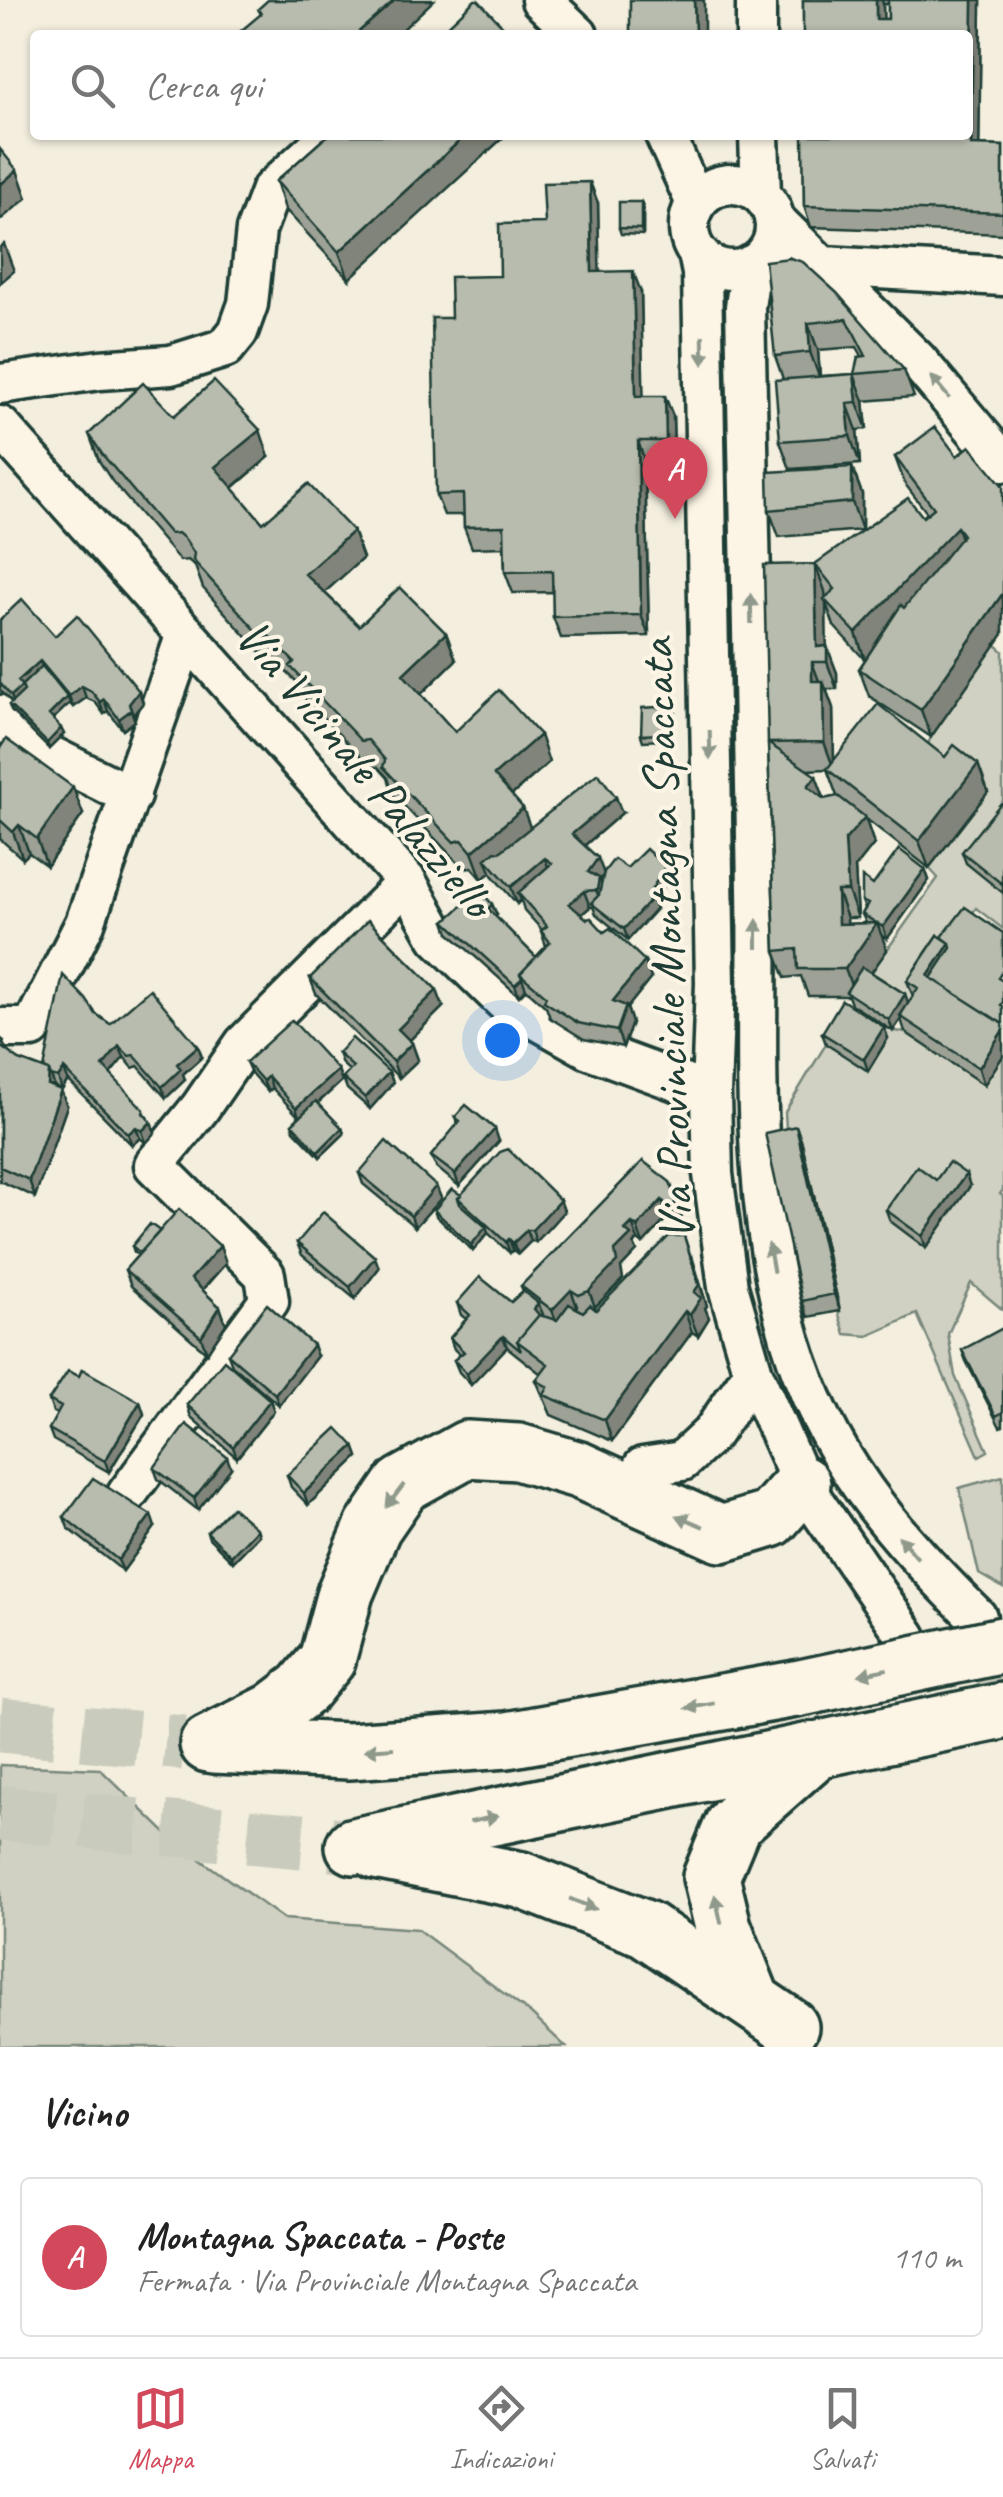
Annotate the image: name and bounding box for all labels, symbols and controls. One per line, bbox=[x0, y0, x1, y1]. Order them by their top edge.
search box bbox=[30, 30, 973, 140]
icon: search bbox=[65, 58, 120, 113]
text: Cerca qui bbox=[145, 62, 262, 109]
one-way arrow bbox=[696, 335, 712, 367]
one-way arrow bbox=[929, 375, 951, 400]
pin: A bbox=[642, 436, 708, 519]
one-way arrow bbox=[743, 592, 759, 624]
street label: Via Vicinale Palazziello bbox=[222, 606, 511, 934]
street label: Via Provinciale Montagna Spaccata bbox=[624, 635, 708, 1242]
one-way arrow bbox=[702, 730, 718, 762]
one-way arrow bbox=[749, 917, 765, 949]
your location bbox=[477, 1015, 528, 1066]
one-way arrow bbox=[763, 1241, 778, 1273]
one-way arrow bbox=[386, 1483, 406, 1509]
one-way arrow bbox=[676, 1513, 705, 1529]
one-way arrow bbox=[898, 1535, 920, 1560]
one-way arrow bbox=[858, 1665, 889, 1680]
one-way arrow bbox=[684, 1699, 715, 1714]
one-way arrow bbox=[362, 1741, 394, 1757]
one-way arrow bbox=[468, 1811, 499, 1827]
one-way arrow bbox=[710, 1893, 725, 1924]
one-way arrow bbox=[569, 1897, 599, 1913]
text: Vicino bbox=[40, 2086, 127, 2139]
text: Montagna Spaccata - Poste bbox=[137, 2213, 503, 2260]
text: A bbox=[66, 2237, 83, 2278]
text: 110 m bbox=[892, 2237, 961, 2278]
text: Fermata · Via Provinciale Montagna Spaccata bbox=[137, 2260, 636, 2301]
tab: Mappa bbox=[128, 2381, 193, 2476]
tab: Indicazioni bbox=[450, 2381, 553, 2476]
tab: Salvati bbox=[809, 2381, 875, 2476]

